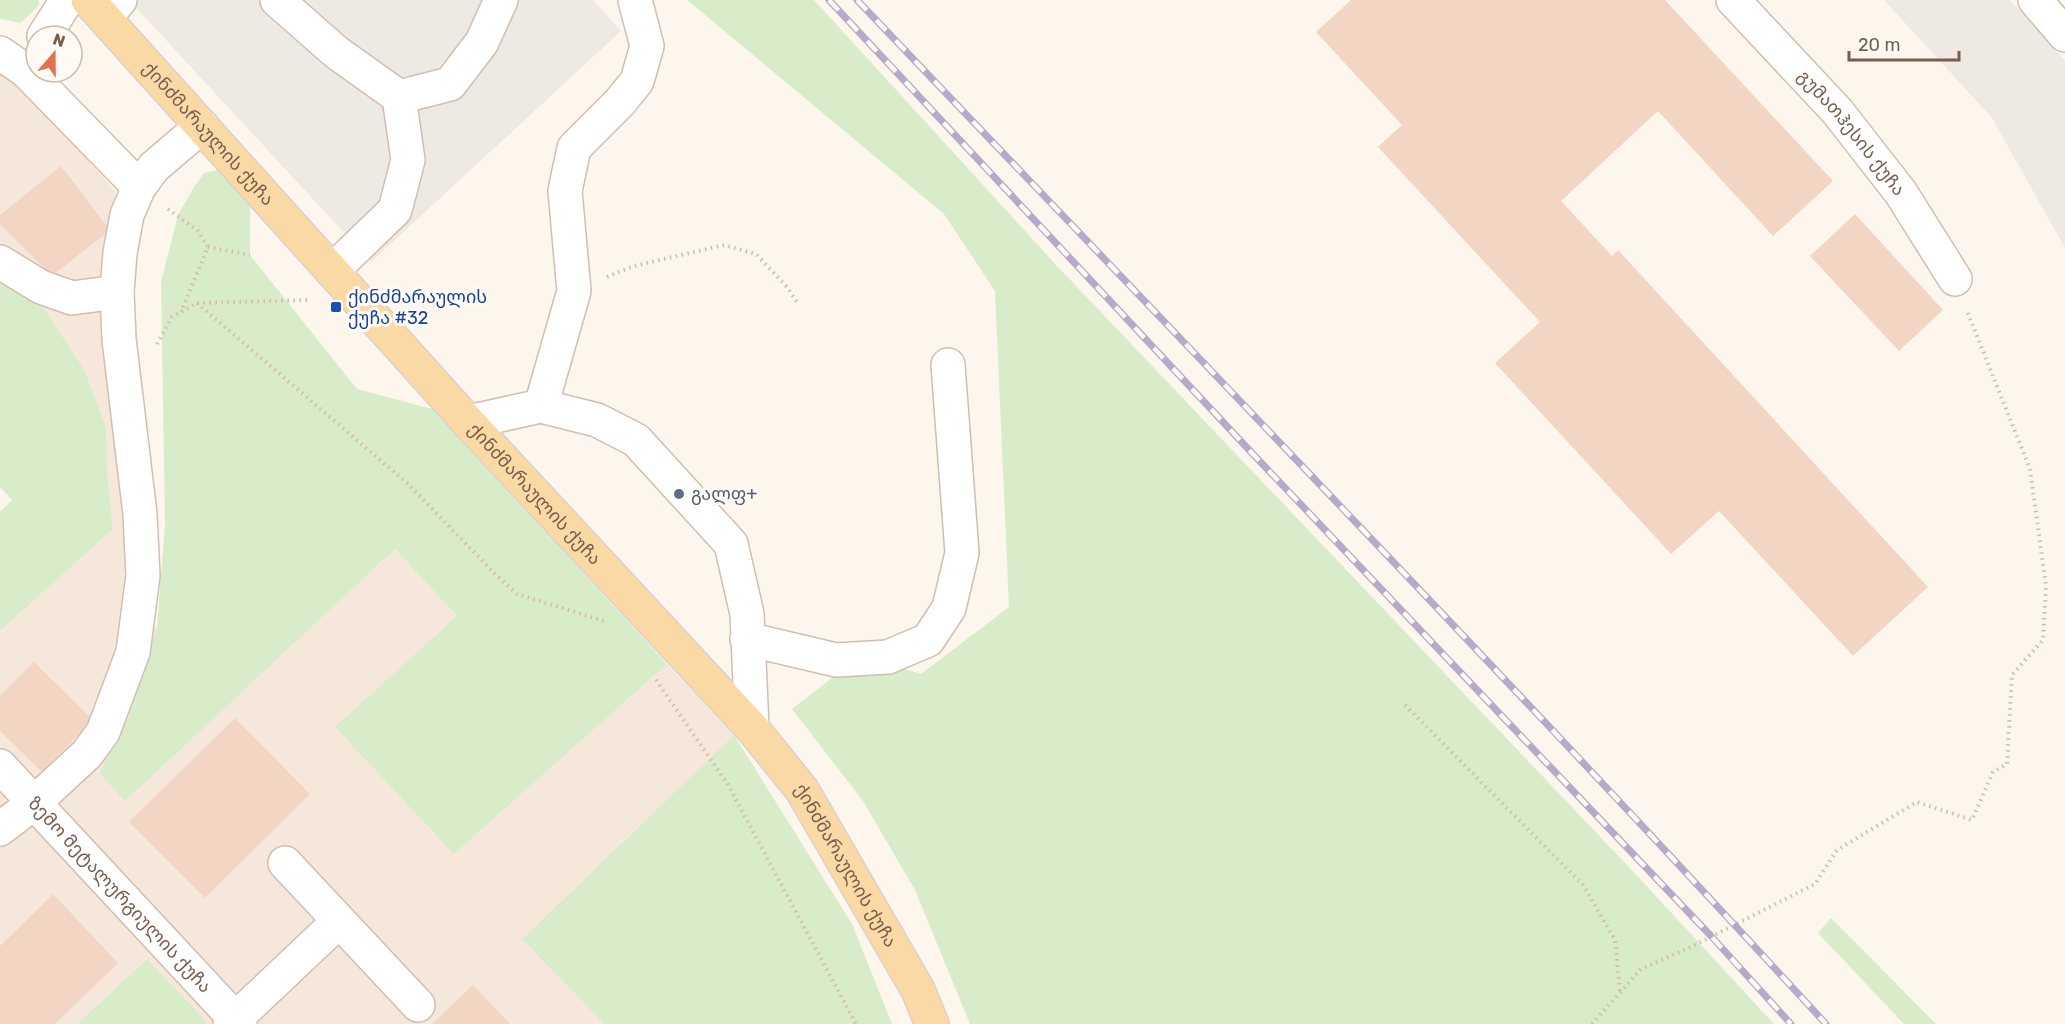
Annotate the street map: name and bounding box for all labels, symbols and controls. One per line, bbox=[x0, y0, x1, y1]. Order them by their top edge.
north arrow bbox=[24, 24, 84, 84]
scale bar bbox=[1849, 24, 1958, 62]
text: N bbox=[50, 29, 68, 51]
text: 20 m bbox=[1858, 34, 1900, 56]
street label: ქინძმარაულის ქუჩა bbox=[138, 57, 279, 210]
street label: გუმათჰესის ქუჩა bbox=[1793, 65, 1910, 200]
place label: ქინძმარაულის ქუჩა #32 bbox=[348, 286, 487, 329]
marker: ქინძმარაულის ქუჩა #32 bbox=[329, 300, 343, 314]
street label: ქინძმარაულის ქუჩა bbox=[464, 418, 606, 569]
place label: გალფ+ bbox=[691, 483, 758, 505]
marker: გალფ+ bbox=[672, 487, 686, 501]
street label: ქინძმარაულის ქუჩა bbox=[790, 779, 902, 951]
street label: ზემო მეტალურგიულის ქუჩა bbox=[23, 792, 216, 997]

